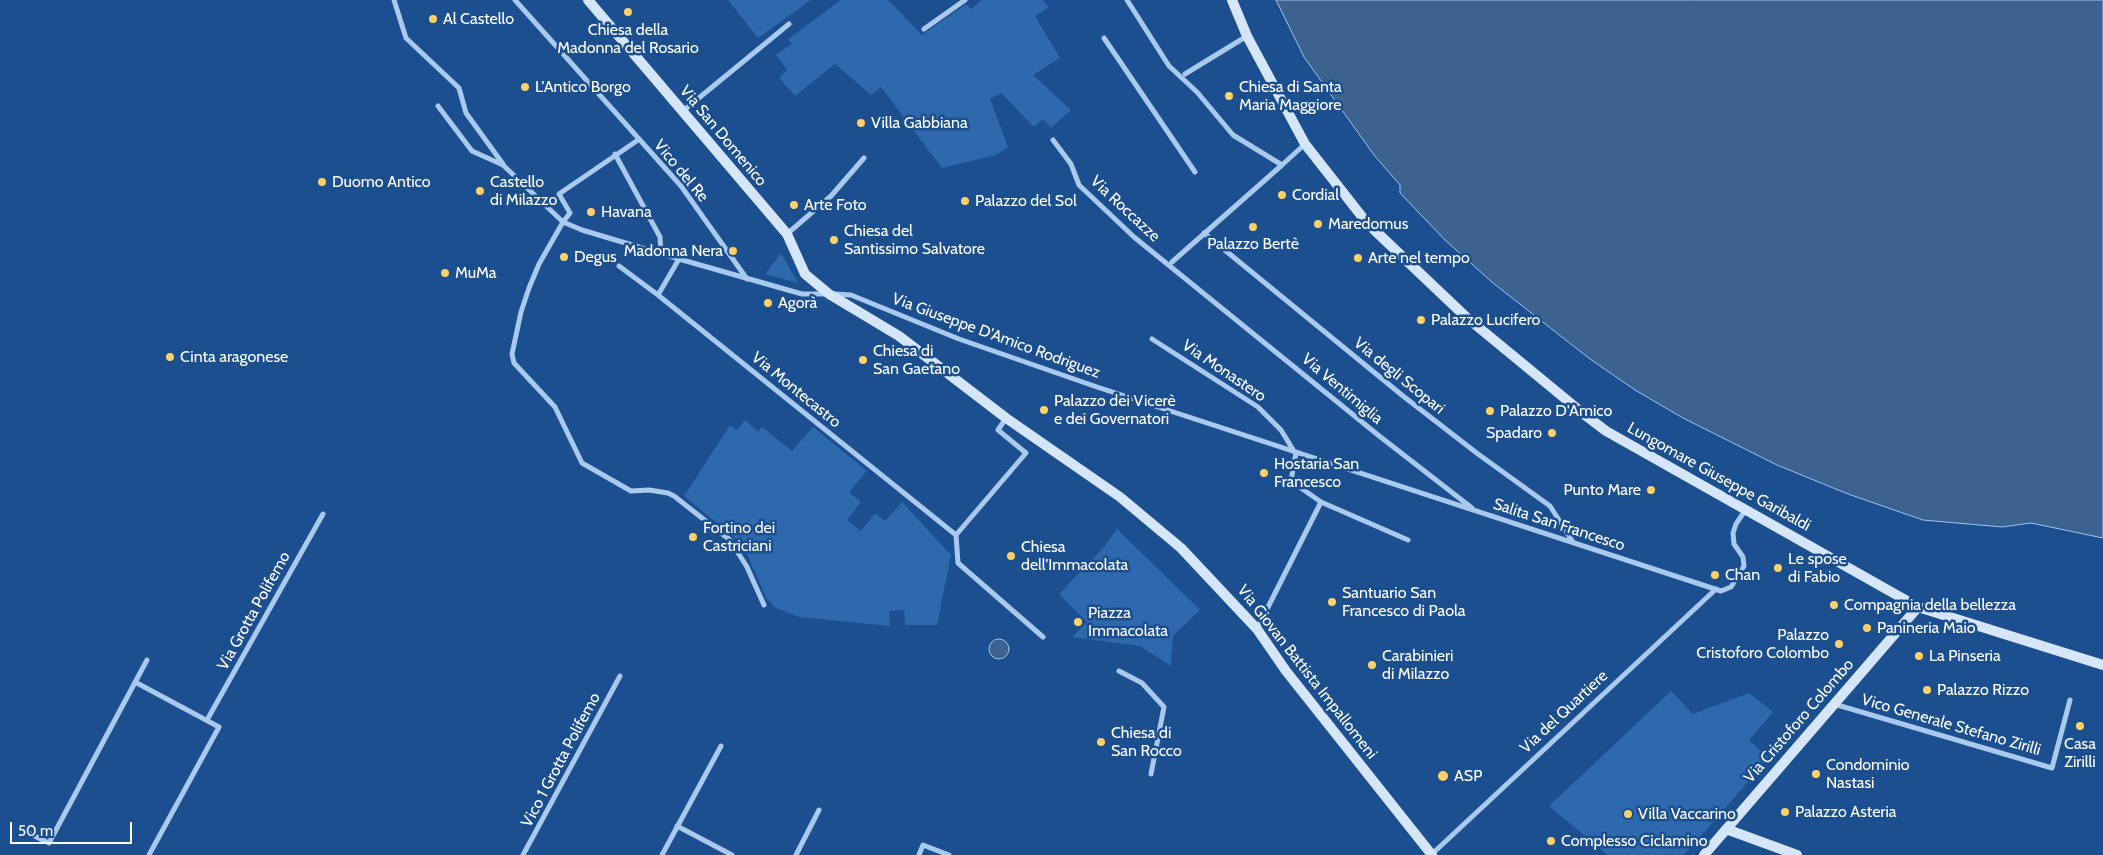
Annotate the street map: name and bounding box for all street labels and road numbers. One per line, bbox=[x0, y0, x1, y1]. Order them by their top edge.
street label: Via San Domenico bbox=[675, 82, 771, 190]
street label: Vico del Re bbox=[649, 136, 713, 206]
street label: Via Roccazze bbox=[1086, 172, 1164, 246]
street label: Via Giuseppe D'Amico Rodriguez bbox=[889, 289, 1103, 383]
street label: Via degli Scopari bbox=[1350, 334, 1448, 418]
street label: Via Monastero bbox=[1178, 336, 1270, 406]
street label: Via Montecastro bbox=[747, 348, 845, 432]
street label: Via Ventimiglia bbox=[1298, 350, 1386, 428]
street label: Lungomare Giuseppe Garibaldi bbox=[1624, 419, 1814, 535]
street label: Salita San Francesco bbox=[1491, 495, 1627, 555]
street label: Via Grotta Polifemo bbox=[213, 548, 295, 674]
street label: Via Giovan Battista Impallomeni bbox=[1233, 581, 1381, 763]
street label: Via Cristoforo Colombo bbox=[1740, 655, 1858, 787]
street label: Via del Quartiere bbox=[1516, 666, 1612, 758]
street label: Vico 1 Grotta Polifemo bbox=[517, 689, 605, 831]
street label: Vico Generale Stefano Zirilli bbox=[1859, 690, 2043, 760]

